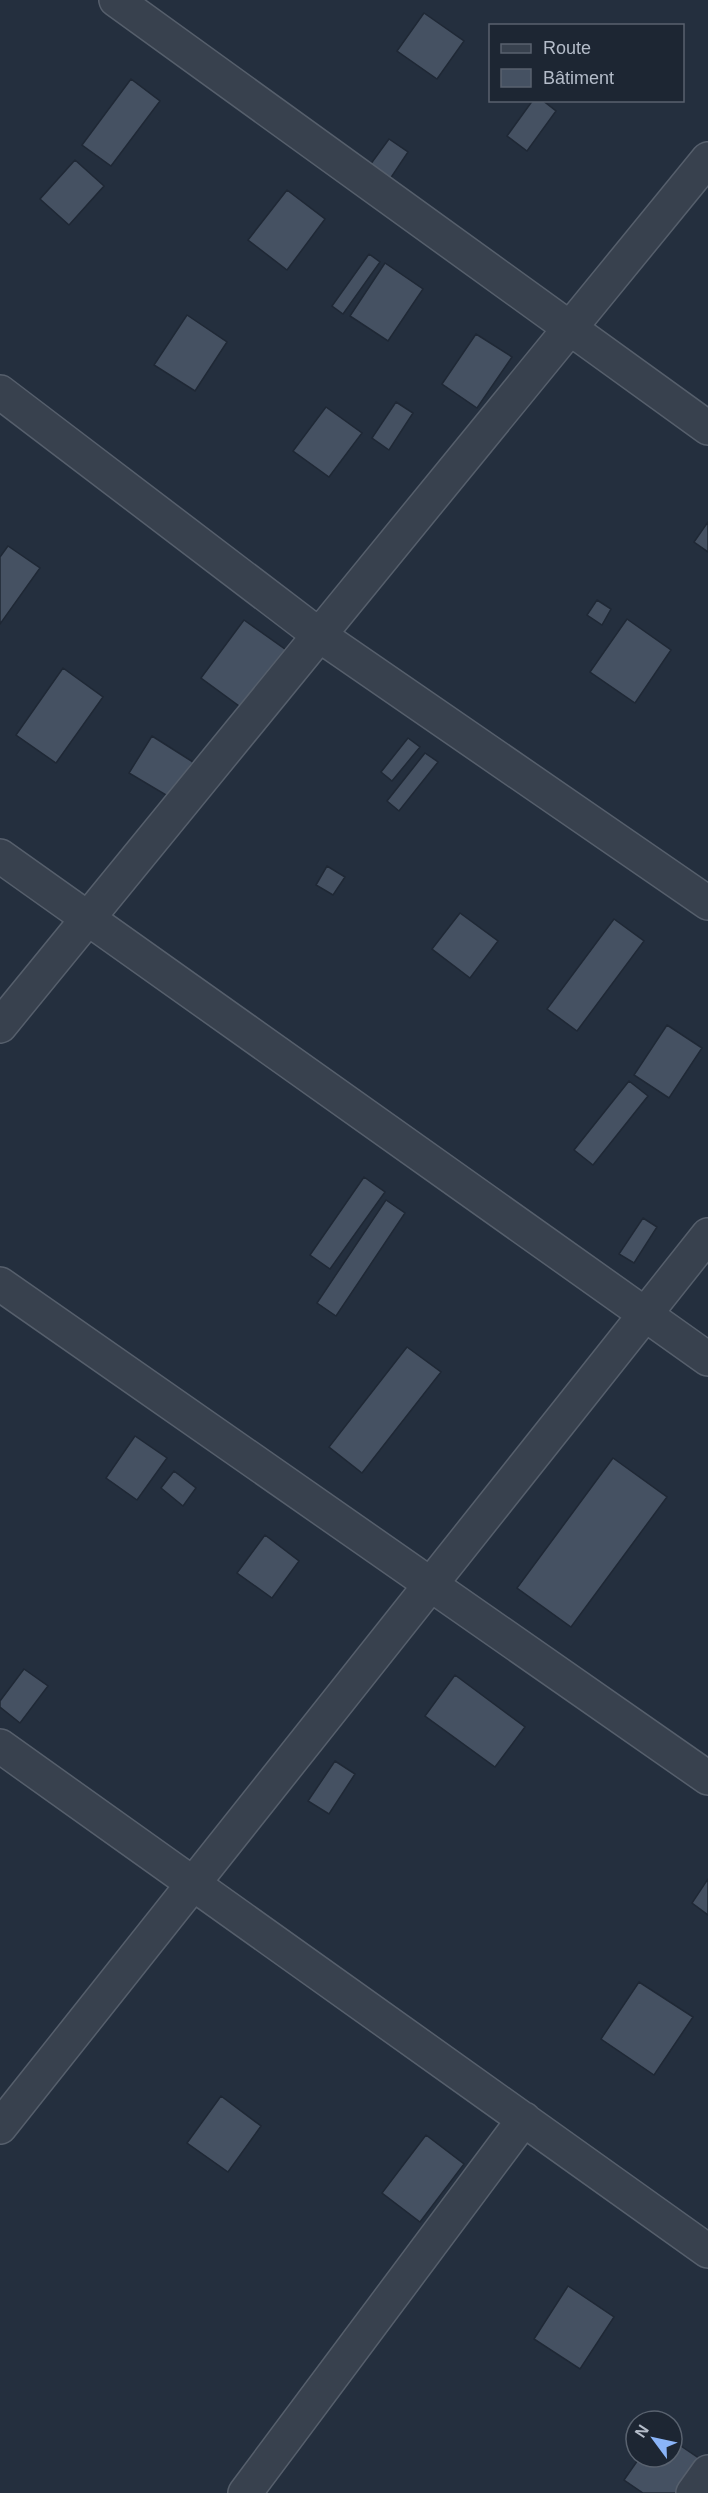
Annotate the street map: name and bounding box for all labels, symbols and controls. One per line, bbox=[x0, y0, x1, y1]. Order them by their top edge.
legend bbox=[489, 24, 684, 102]
text: Route bbox=[543, 38, 591, 58]
text: Bâtiment bbox=[543, 68, 614, 88]
north arrow bbox=[624, 2409, 684, 2469]
text: N bbox=[632, 2422, 652, 2441]

